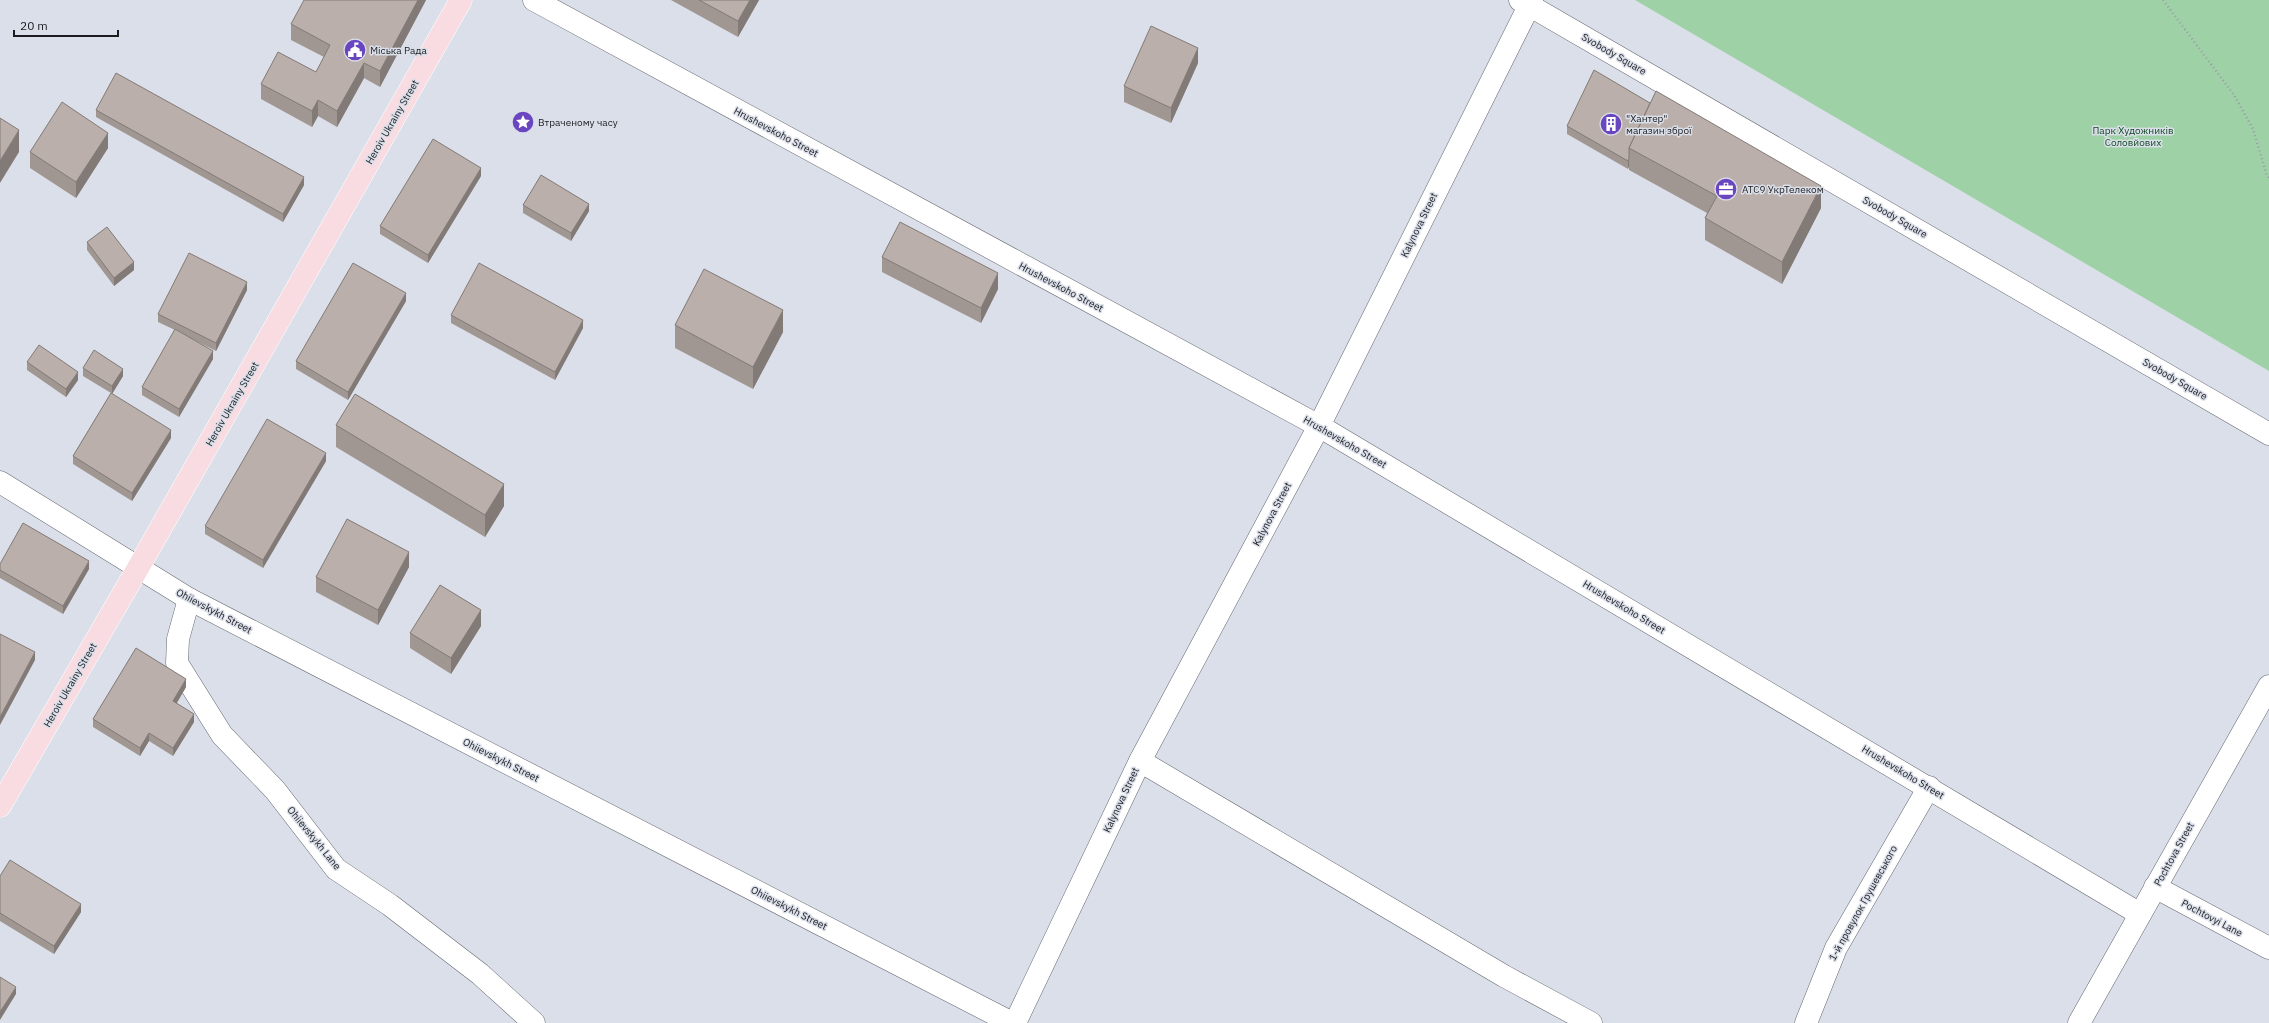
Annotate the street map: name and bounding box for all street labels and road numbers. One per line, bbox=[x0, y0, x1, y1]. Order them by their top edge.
street label: Svobody Square bbox=[1579, 30, 1649, 78]
street label: Heroiv Ukrainy Street bbox=[363, 77, 422, 167]
street label: Hrushevskoho Street bbox=[731, 104, 821, 160]
street label: Kalynova Street bbox=[1398, 190, 1440, 259]
street label: Svobody Square bbox=[1860, 193, 1930, 241]
street label: Hrushevskoho Street bbox=[1016, 259, 1106, 315]
street label: Svobody Square bbox=[2140, 355, 2210, 403]
street label: Heroiv Ukrainy Street bbox=[203, 359, 262, 449]
street label: Hrushevskoho Street bbox=[1301, 413, 1389, 471]
street label: Kalynova Street bbox=[1250, 479, 1294, 548]
street label: Hrushevskoho Street bbox=[1580, 577, 1668, 637]
street label: Ohiievskykh Street bbox=[174, 586, 255, 637]
street label: Heroiv Ukrainy Street bbox=[41, 640, 100, 730]
street label: Ohiievskykh Street bbox=[461, 735, 542, 785]
street label: Hrushevskoho Street bbox=[1859, 742, 1947, 802]
street label: Kalynova Street bbox=[1100, 765, 1142, 835]
street label: Ohiievskykh Lane bbox=[284, 804, 344, 873]
street label: Pochtova Street bbox=[2151, 819, 2197, 888]
street label: 1-й провулок Грушевського bbox=[1826, 843, 1900, 963]
street label: Ohiievskykh Street bbox=[749, 883, 830, 933]
street label: Pochtovyi Lane bbox=[2179, 896, 2245, 940]

